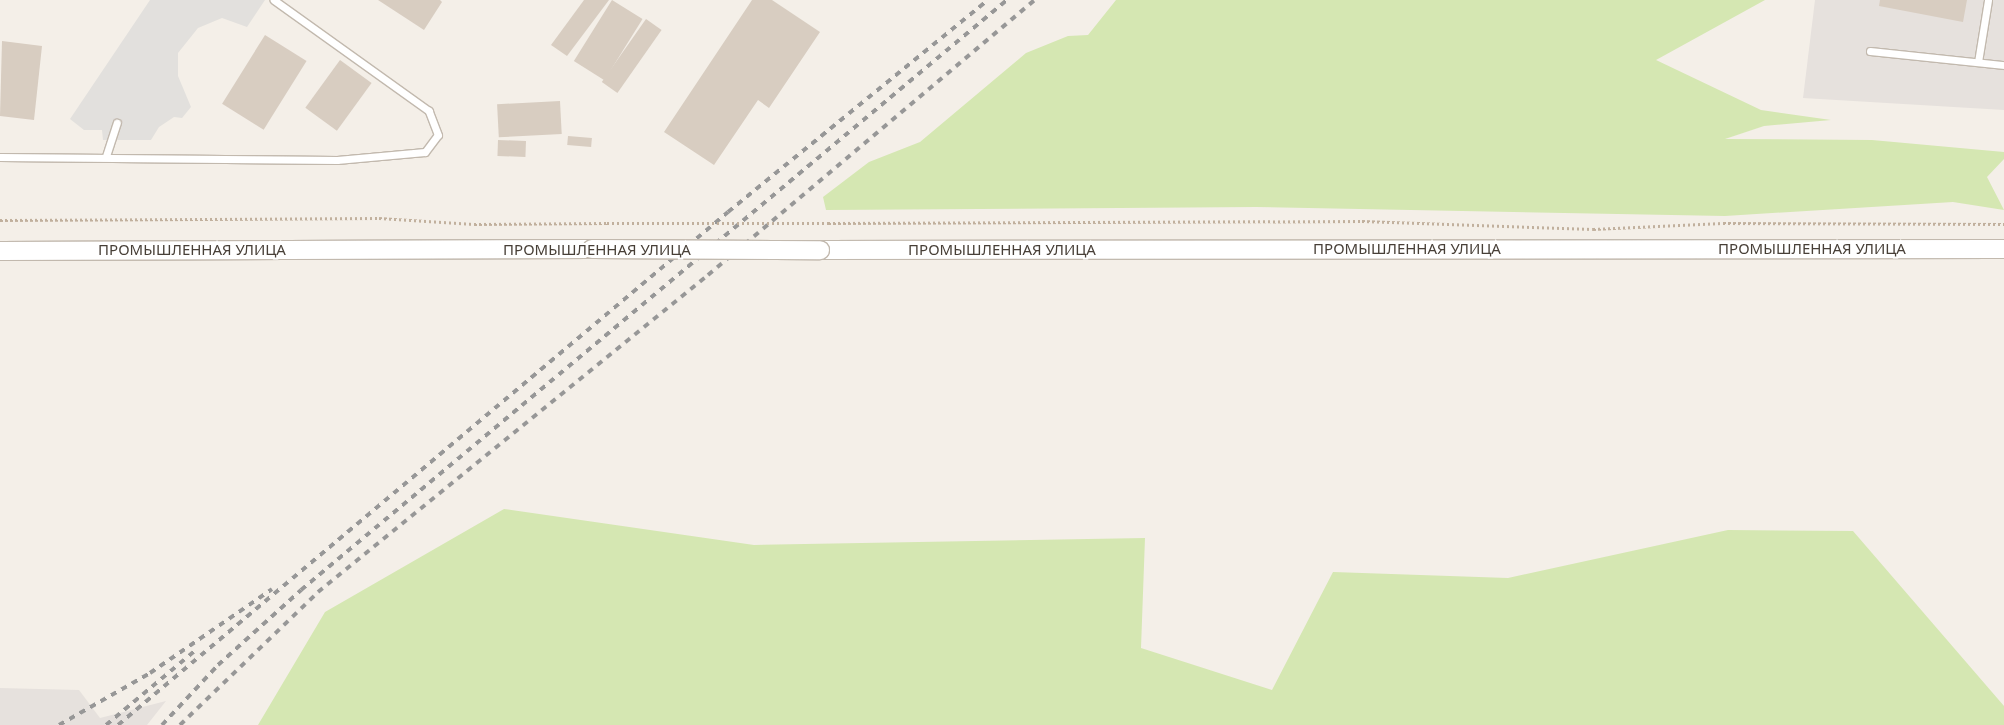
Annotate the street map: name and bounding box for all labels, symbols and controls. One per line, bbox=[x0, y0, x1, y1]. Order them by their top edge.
street label: ПРОМЫШЛЕННАЯ УЛИЦА bbox=[1313, 240, 1501, 258]
street label: ПРОМЫШЛЕННАЯ УЛИЦА bbox=[1718, 240, 1906, 258]
street label: ПРОМЫШЛЕННАЯ УЛИЦА bbox=[98, 241, 286, 259]
street label: ПРОМЫШЛЕННАЯ УЛИЦА bbox=[503, 241, 691, 259]
street label: ПРОМЫШЛЕННАЯ УЛИЦА bbox=[908, 241, 1096, 259]

